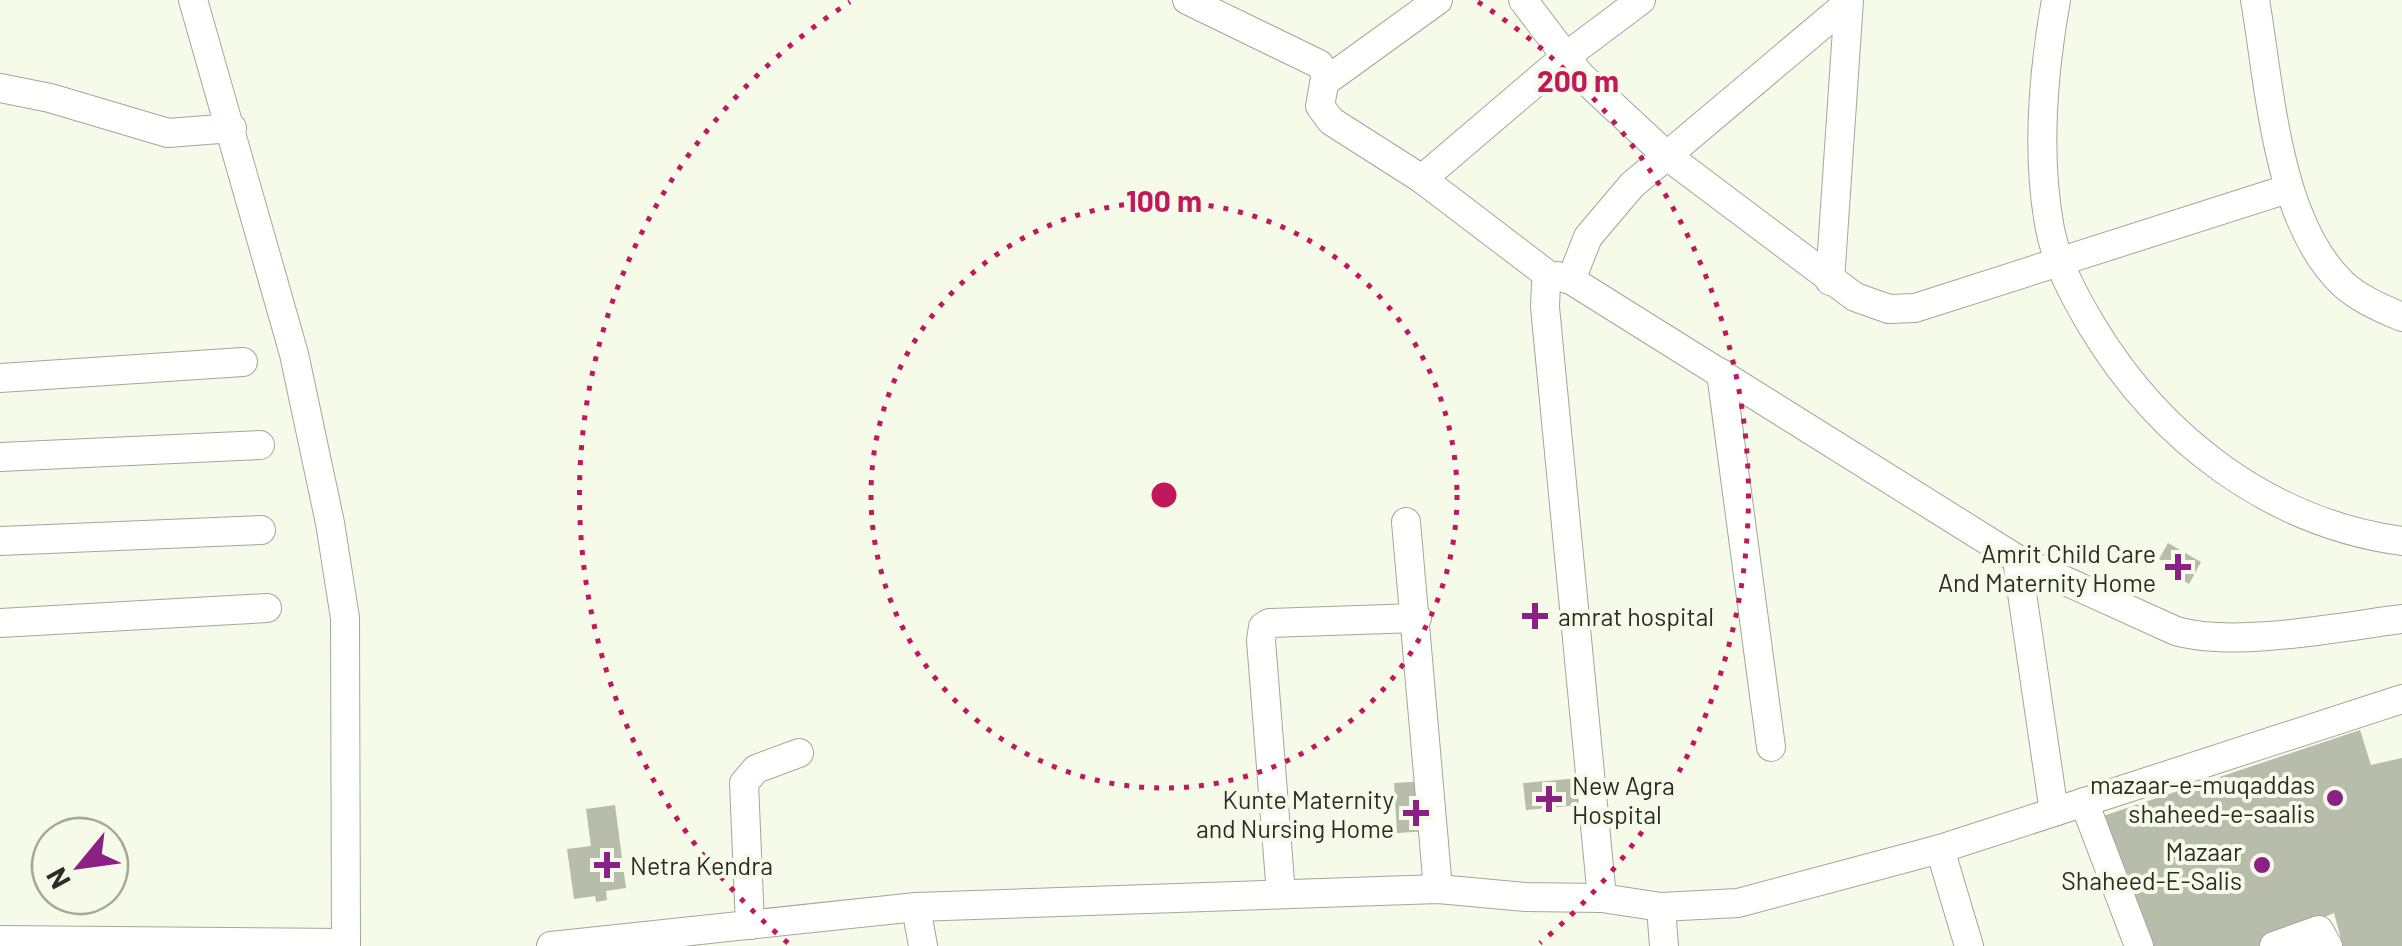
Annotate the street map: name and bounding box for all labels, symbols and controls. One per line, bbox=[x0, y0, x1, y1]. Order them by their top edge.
text: 200 m bbox=[1537, 62, 1619, 98]
text: 100 m bbox=[1126, 182, 1202, 218]
centre of rings bbox=[1146, 477, 1182, 513]
place label: Amrit Child Care And Maternity Home bbox=[1938, 538, 2156, 597]
marker: Amrit Child Care And Maternity Home bbox=[2165, 554, 2191, 580]
place label: amrat hospital bbox=[1558, 601, 1714, 631]
marker: amrat hospital bbox=[1522, 603, 1548, 629]
place label: mazaar-e-muqaddas shaheed-e-saalis bbox=[2090, 769, 2315, 828]
place label: New Agra Hospital bbox=[1572, 770, 1675, 829]
place label: Kunte Maternity and Nursing Home bbox=[1196, 784, 1394, 843]
marker: New Agra Hospital bbox=[1536, 786, 1562, 812]
marker: mazaar-e-muqaddas shaheed-e-saalis bbox=[2324, 787, 2346, 809]
marker: Kunte Maternity and Nursing Home bbox=[1403, 800, 1429, 826]
north arrow bbox=[30, 816, 130, 916]
place label: Mazaar Shaheed-E-Salis bbox=[2061, 836, 2242, 895]
place label: Netra Kendra bbox=[630, 850, 773, 880]
marker: Netra Kendra bbox=[594, 852, 620, 878]
marker: Mazaar Shaheed-E-Salis bbox=[2251, 854, 2273, 876]
text: N bbox=[38, 862, 77, 895]

